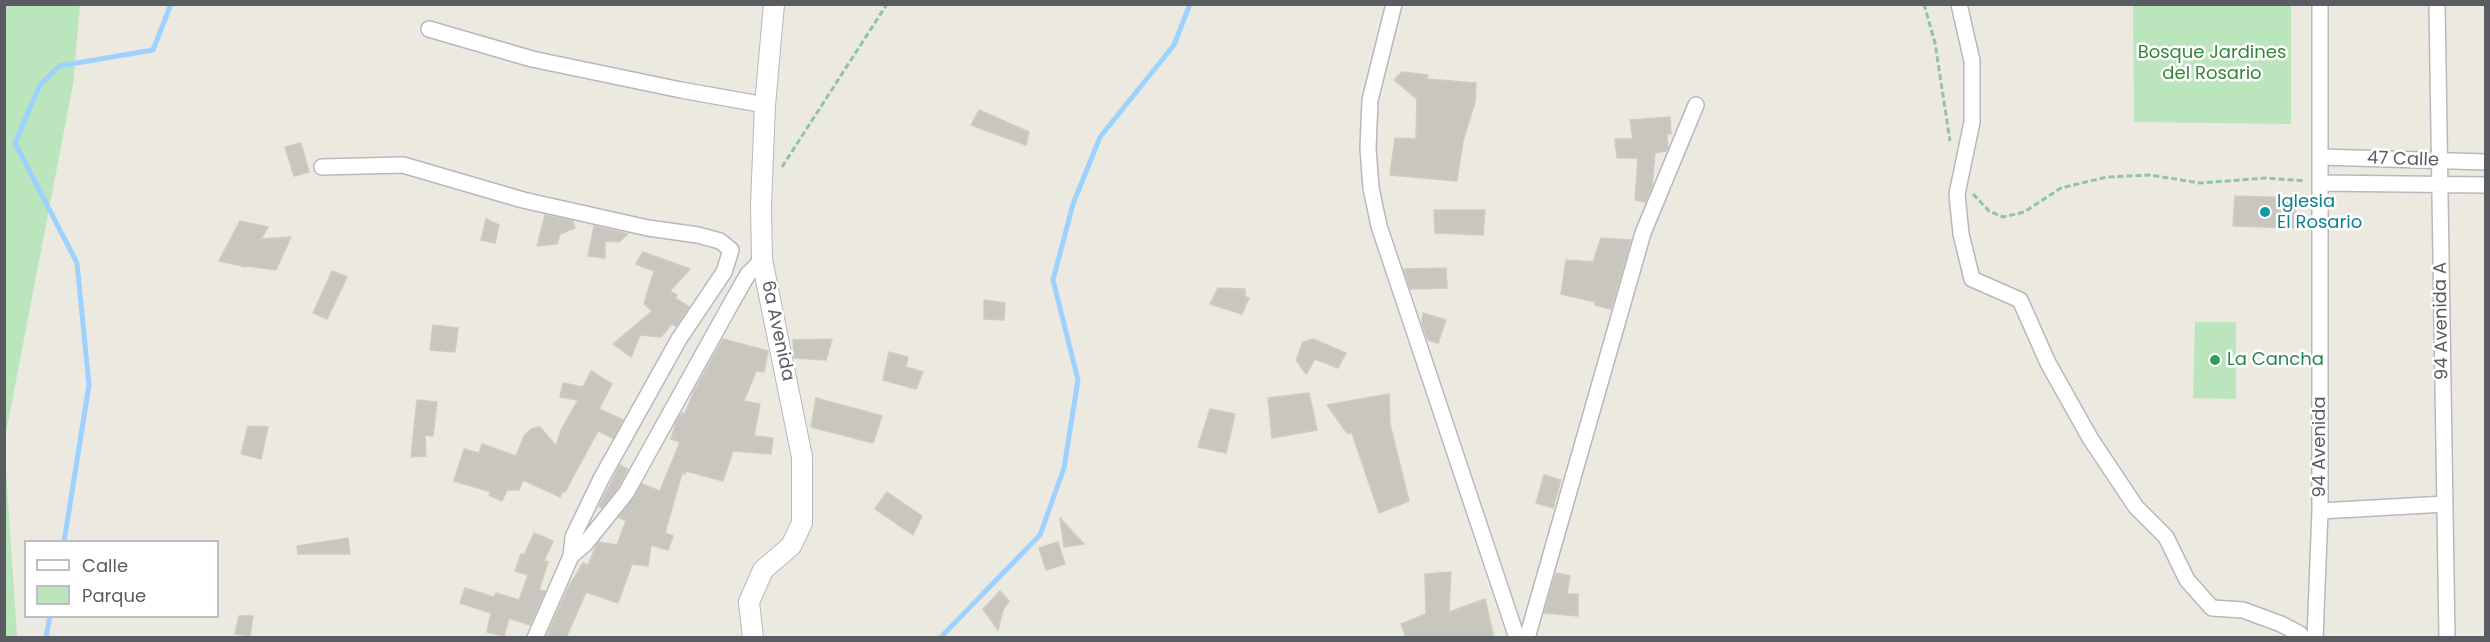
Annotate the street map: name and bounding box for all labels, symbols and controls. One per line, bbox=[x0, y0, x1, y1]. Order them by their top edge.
park label: Bosque Jardines del Rosario bbox=[2138, 42, 2286, 84]
street label: 47 Calle bbox=[2367, 148, 2439, 172]
place label: Iglesia El Rosario bbox=[2277, 191, 2362, 234]
marker: Iglesia El Rosario bbox=[2258, 205, 2272, 219]
street label: 94 Avenida A bbox=[2430, 262, 2454, 380]
street label: 6a Avenida bbox=[756, 279, 798, 383]
place label: La Cancha bbox=[2227, 349, 2324, 371]
marker: La Cancha bbox=[2208, 353, 2222, 367]
street label: 94 Avenida bbox=[2309, 396, 2331, 498]
legend bbox=[24, 540, 219, 618]
text: Calle bbox=[82, 553, 128, 578]
text: Parque bbox=[82, 583, 146, 608]

